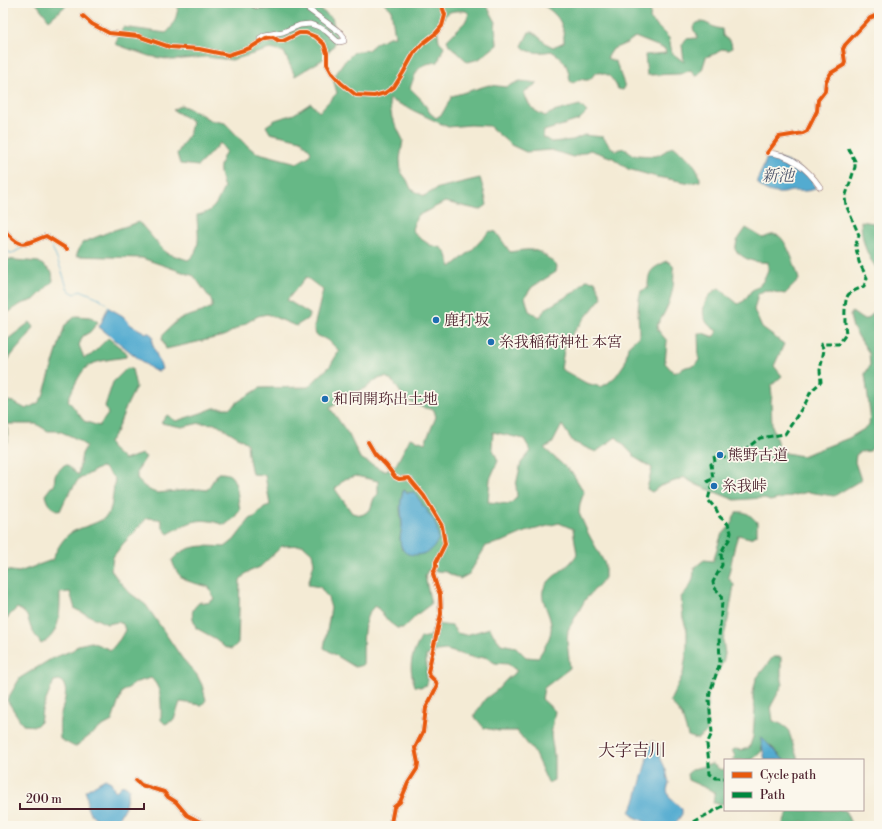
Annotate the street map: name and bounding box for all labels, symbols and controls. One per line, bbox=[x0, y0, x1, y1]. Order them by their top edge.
water label: 新池 bbox=[762, 166, 796, 186]
place label: 鹿打坂 bbox=[444, 311, 489, 330]
marker: 鹿打坂 bbox=[431, 315, 441, 325]
place label: 糸我稲荷神社 本宮 bbox=[499, 333, 622, 352]
marker: 糸我稲荷神社 本宮 bbox=[486, 337, 496, 347]
place label: 和同開珎出土地 bbox=[333, 390, 438, 409]
marker: 和同開珎出土地 bbox=[320, 394, 330, 404]
place label: 熊野古道 bbox=[728, 446, 788, 465]
marker: 熊野古道 bbox=[715, 450, 725, 460]
place label: 糸我峠 bbox=[722, 477, 767, 496]
marker: 糸我峠 bbox=[709, 481, 719, 491]
district label: 大字吉川 bbox=[598, 740, 666, 762]
legend bbox=[724, 759, 864, 811]
text: Cycle path bbox=[760, 768, 816, 783]
scale bar bbox=[20, 785, 144, 811]
text: Path bbox=[760, 788, 785, 803]
text: 200 m bbox=[26, 792, 62, 807]

